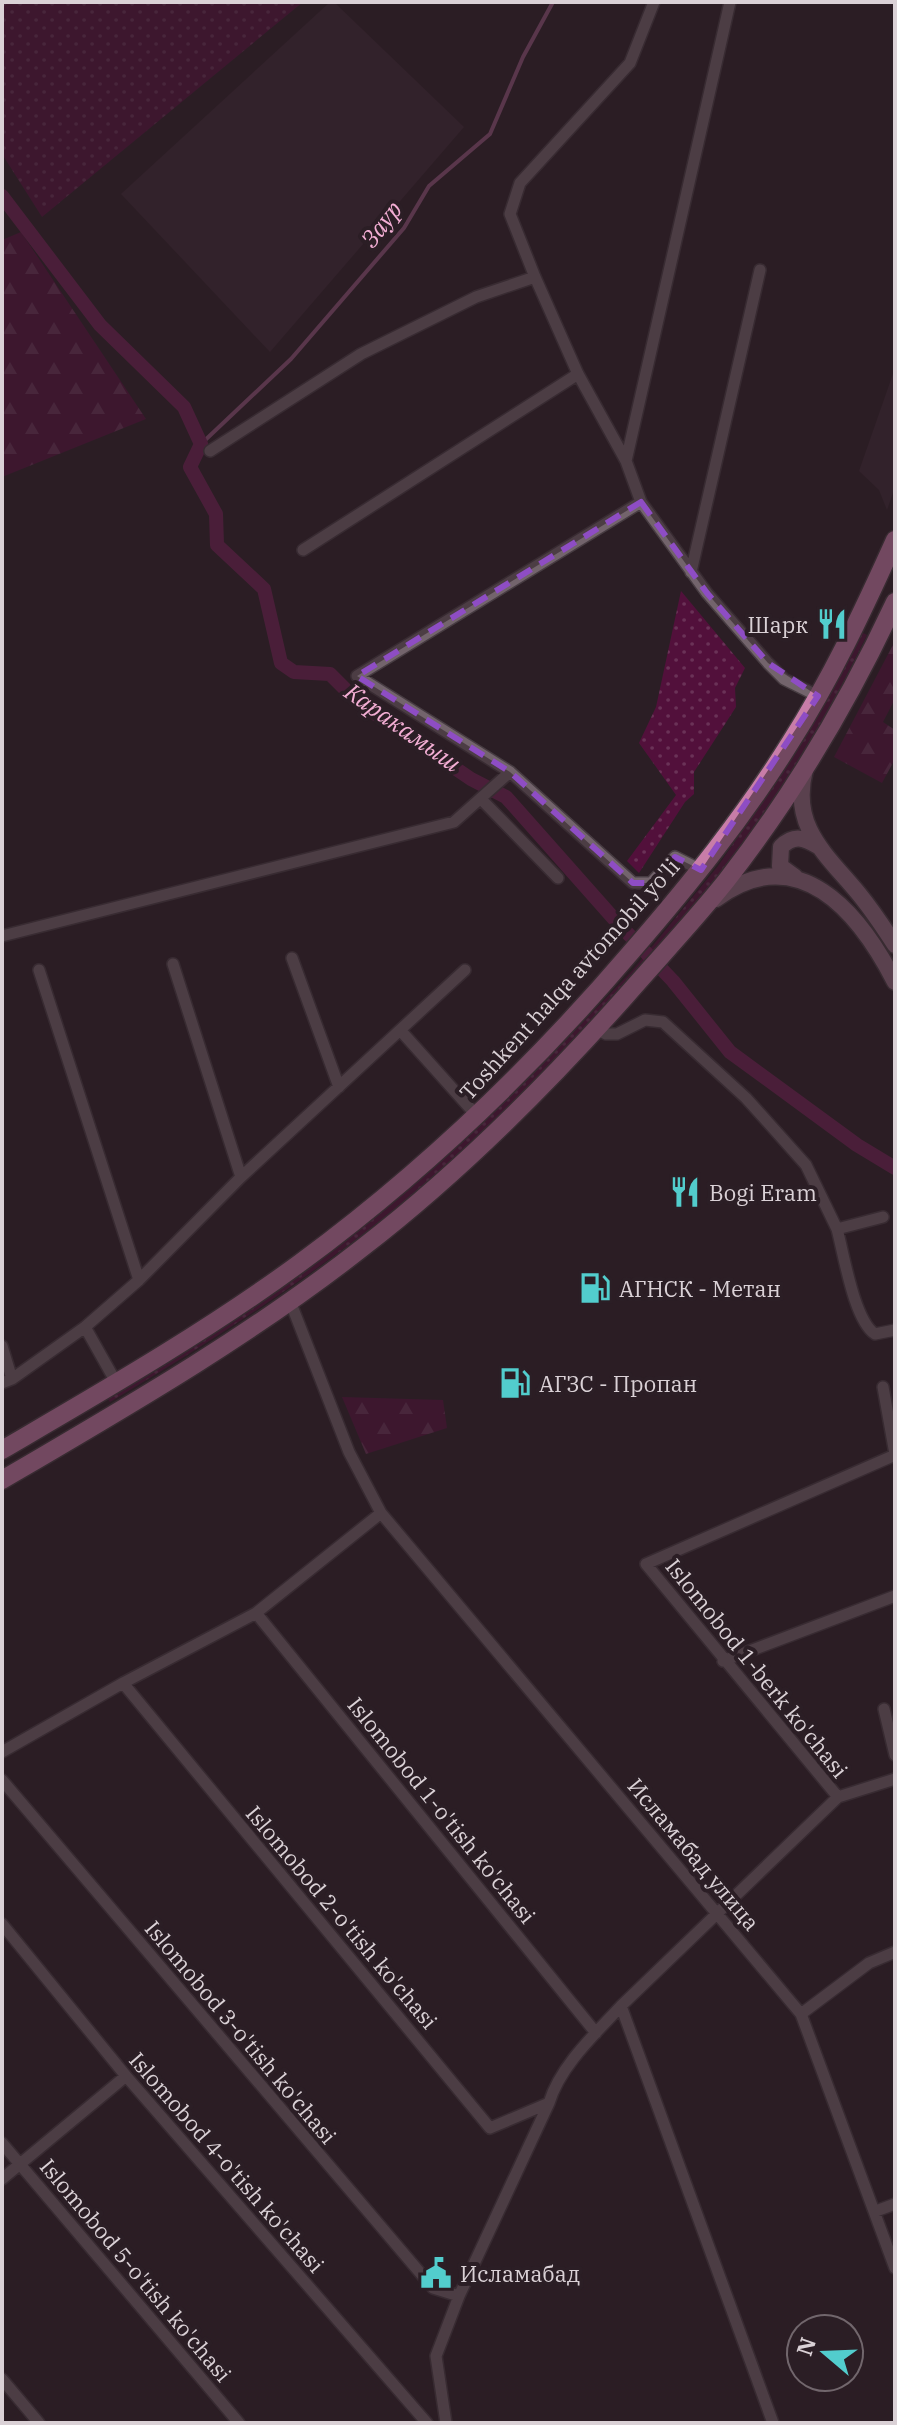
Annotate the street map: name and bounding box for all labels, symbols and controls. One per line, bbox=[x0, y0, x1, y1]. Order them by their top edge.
water label: Заур bbox=[353, 194, 409, 254]
restaurant icon: Шарк bbox=[815, 607, 849, 641]
place label: Шарк bbox=[748, 610, 808, 639]
water label: Каракамыш bbox=[338, 675, 467, 779]
street label: Toshkent halqa avtomobil yo'li bbox=[453, 852, 685, 1106]
restaurant icon: Bogi Eram bbox=[668, 1175, 702, 1209]
place label: Bogi Eram bbox=[709, 1178, 817, 1207]
fuel station icon: АГНСК - Метан bbox=[578, 1271, 612, 1305]
place label: АГНСК - Метан bbox=[619, 1274, 781, 1303]
fuel station icon: АГЗС - Пропан bbox=[498, 1366, 532, 1400]
place label: АГЗС - Пропан bbox=[539, 1369, 697, 1398]
street label: Islomobod 1-berk ko'chasi bbox=[659, 1552, 855, 1784]
street label: Islomobod 1-o'tish ko'chasi bbox=[342, 1691, 542, 1929]
street label: Исламабад улица bbox=[622, 1772, 766, 1936]
street label: Islomobod 2-o'tish ko'chasi bbox=[240, 1799, 444, 2035]
street label: Islomobod 3-o'tish ko'chasi bbox=[139, 1914, 343, 2150]
street label: Islomobod 4-o'tish ko'chasi bbox=[123, 2046, 331, 2278]
street label: Islomobod 5-o'tish ko'chasi bbox=[34, 2152, 238, 2388]
public building icon: Исламабад bbox=[419, 2256, 453, 2290]
place label: Исламабад bbox=[460, 2259, 580, 2288]
north arrow bbox=[785, 2313, 865, 2393]
text: N bbox=[789, 2333, 822, 2359]

